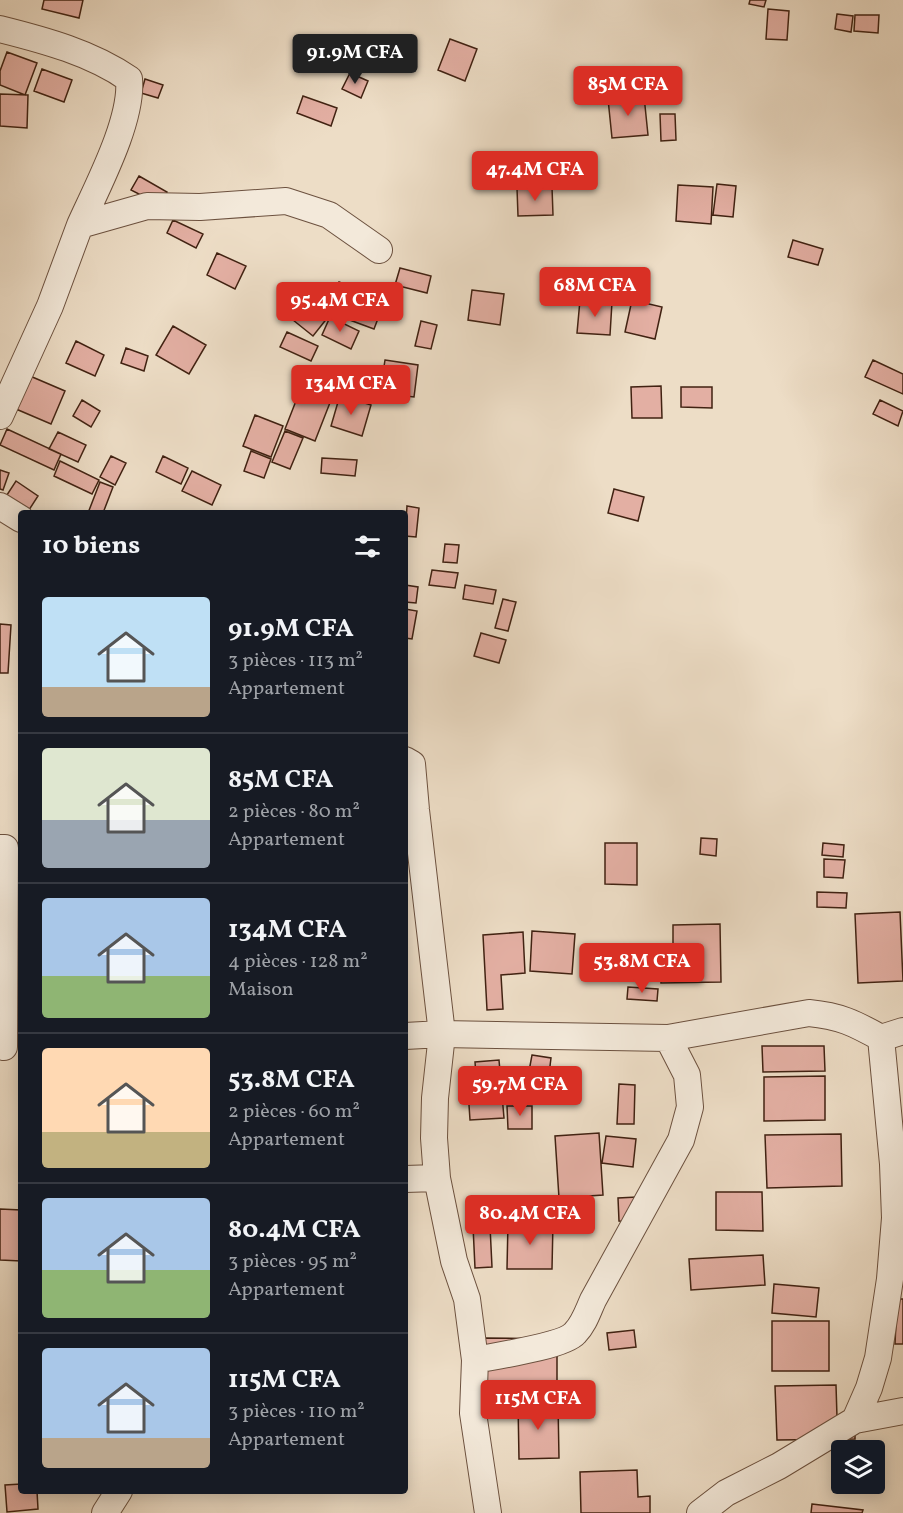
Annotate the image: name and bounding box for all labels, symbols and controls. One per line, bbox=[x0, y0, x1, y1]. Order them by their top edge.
pin: 91.9M CFA bbox=[286, 34, 424, 85]
text: 91.9M CFA bbox=[307, 39, 403, 67]
pin: 85M CFA bbox=[573, 66, 683, 117]
text: 85M CFA bbox=[587, 71, 669, 99]
pin: 47.4M CFA bbox=[466, 151, 604, 202]
text: 47.4M CFA bbox=[486, 156, 584, 184]
pin: 68M CFA bbox=[540, 267, 650, 318]
text: 68M CFA bbox=[554, 272, 636, 300]
pin: 95.4M CFA bbox=[271, 282, 409, 333]
text: 95.4M CFA bbox=[290, 287, 390, 315]
pin: 134M CFA bbox=[289, 365, 413, 416]
text: 134M CFA bbox=[305, 370, 397, 398]
text: 10 biens bbox=[42, 528, 140, 564]
icon: filters bbox=[351, 530, 384, 563]
text: 91.9M CFA bbox=[228, 611, 354, 647]
icon: home bbox=[90, 621, 162, 693]
text: 3 pièces · 113 m² bbox=[228, 647, 363, 675]
text: Appartement bbox=[228, 675, 345, 703]
text: 85M CFA bbox=[228, 762, 333, 798]
icon: home bbox=[90, 772, 162, 844]
text: 2 pièces · 80 m² bbox=[228, 798, 360, 826]
text: Appartement bbox=[228, 826, 345, 854]
text: 134M CFA bbox=[228, 912, 347, 948]
icon: home bbox=[90, 922, 162, 994]
pin: 53.8M CFA bbox=[573, 943, 711, 994]
text: 4 pièces · 128 m² bbox=[228, 948, 368, 976]
text: 53.8M CFA bbox=[593, 948, 691, 976]
text: Maison bbox=[228, 976, 294, 1004]
text: 53.8M CFA bbox=[228, 1062, 355, 1098]
pin: 59.7M CFA bbox=[451, 1066, 589, 1117]
text: 59.7M CFA bbox=[472, 1071, 568, 1099]
icon: home bbox=[90, 1072, 162, 1144]
text: 2 pièces · 60 m² bbox=[228, 1098, 360, 1126]
text: Appartement bbox=[228, 1126, 345, 1154]
pin: 80.4M CFA bbox=[461, 1195, 599, 1246]
text: 80.4M CFA bbox=[479, 1200, 581, 1228]
text: 80.4M CFA bbox=[228, 1212, 361, 1248]
icon: home bbox=[90, 1222, 162, 1294]
text: 3 pièces · 95 m² bbox=[228, 1248, 357, 1276]
text: Appartement bbox=[228, 1276, 345, 1304]
text: 115M CFA bbox=[228, 1362, 341, 1398]
icon: home bbox=[90, 1372, 162, 1444]
pin: 115M CFA bbox=[476, 1380, 600, 1431]
text: 115M CFA bbox=[495, 1385, 581, 1413]
text: 3 pièces · 110 m² bbox=[228, 1398, 365, 1426]
text: Appartement bbox=[228, 1426, 345, 1454]
map controls bbox=[831, 1440, 885, 1494]
button: layers bbox=[831, 1440, 885, 1494]

